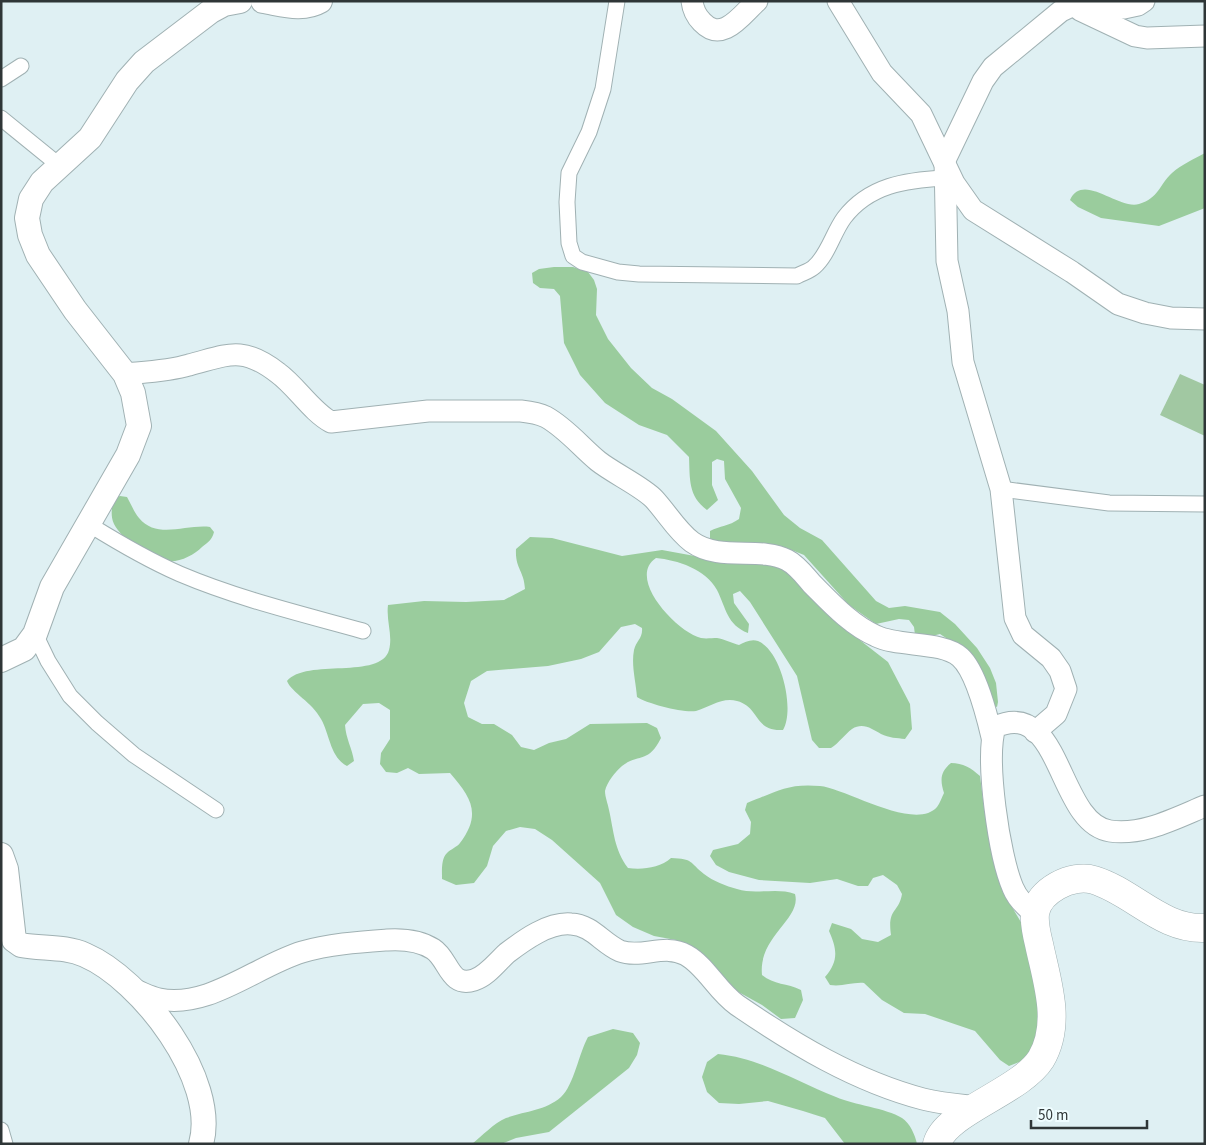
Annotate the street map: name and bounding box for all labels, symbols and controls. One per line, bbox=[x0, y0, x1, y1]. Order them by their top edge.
scale bar bbox=[1031, 1098, 1147, 1130]
text: 50 m bbox=[1038, 1105, 1068, 1126]

